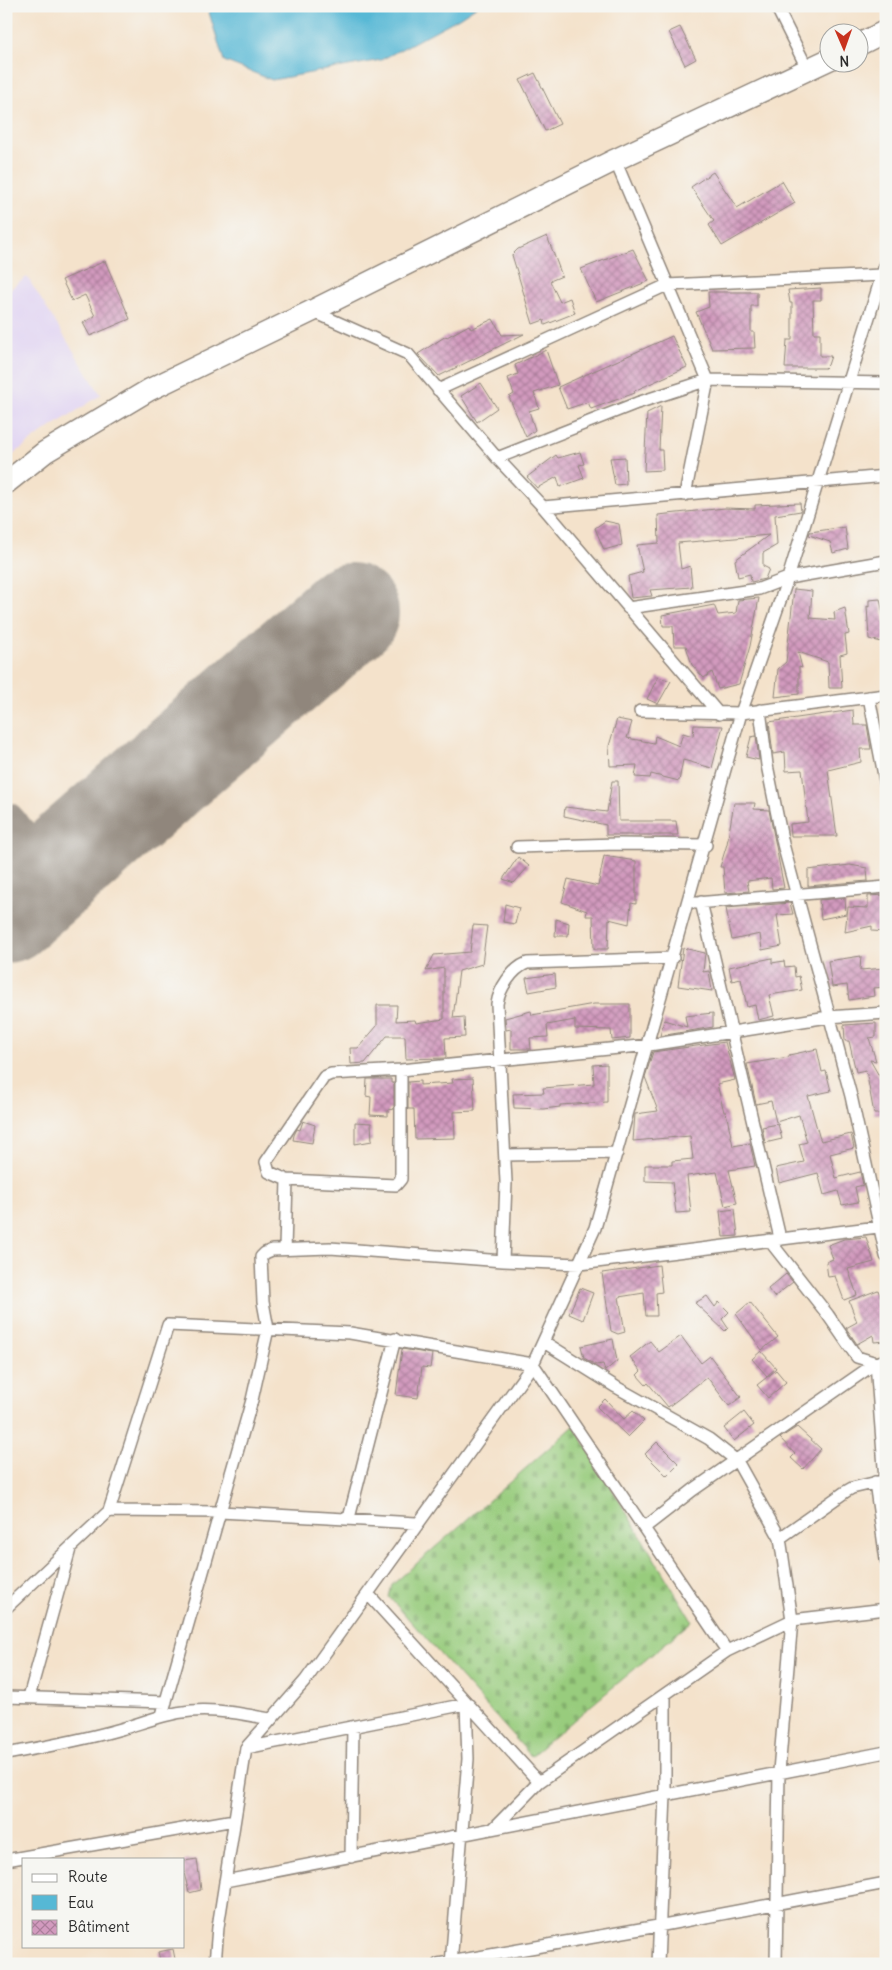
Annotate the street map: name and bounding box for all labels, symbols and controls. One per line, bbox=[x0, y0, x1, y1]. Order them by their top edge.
north arrow bbox=[820, 22, 870, 72]
text: N bbox=[839, 52, 850, 70]
legend bbox=[22, 1858, 185, 1948]
text: Route bbox=[68, 1867, 108, 1886]
text: Eau bbox=[68, 1893, 94, 1912]
text: Bâtiment bbox=[68, 1917, 130, 1936]

